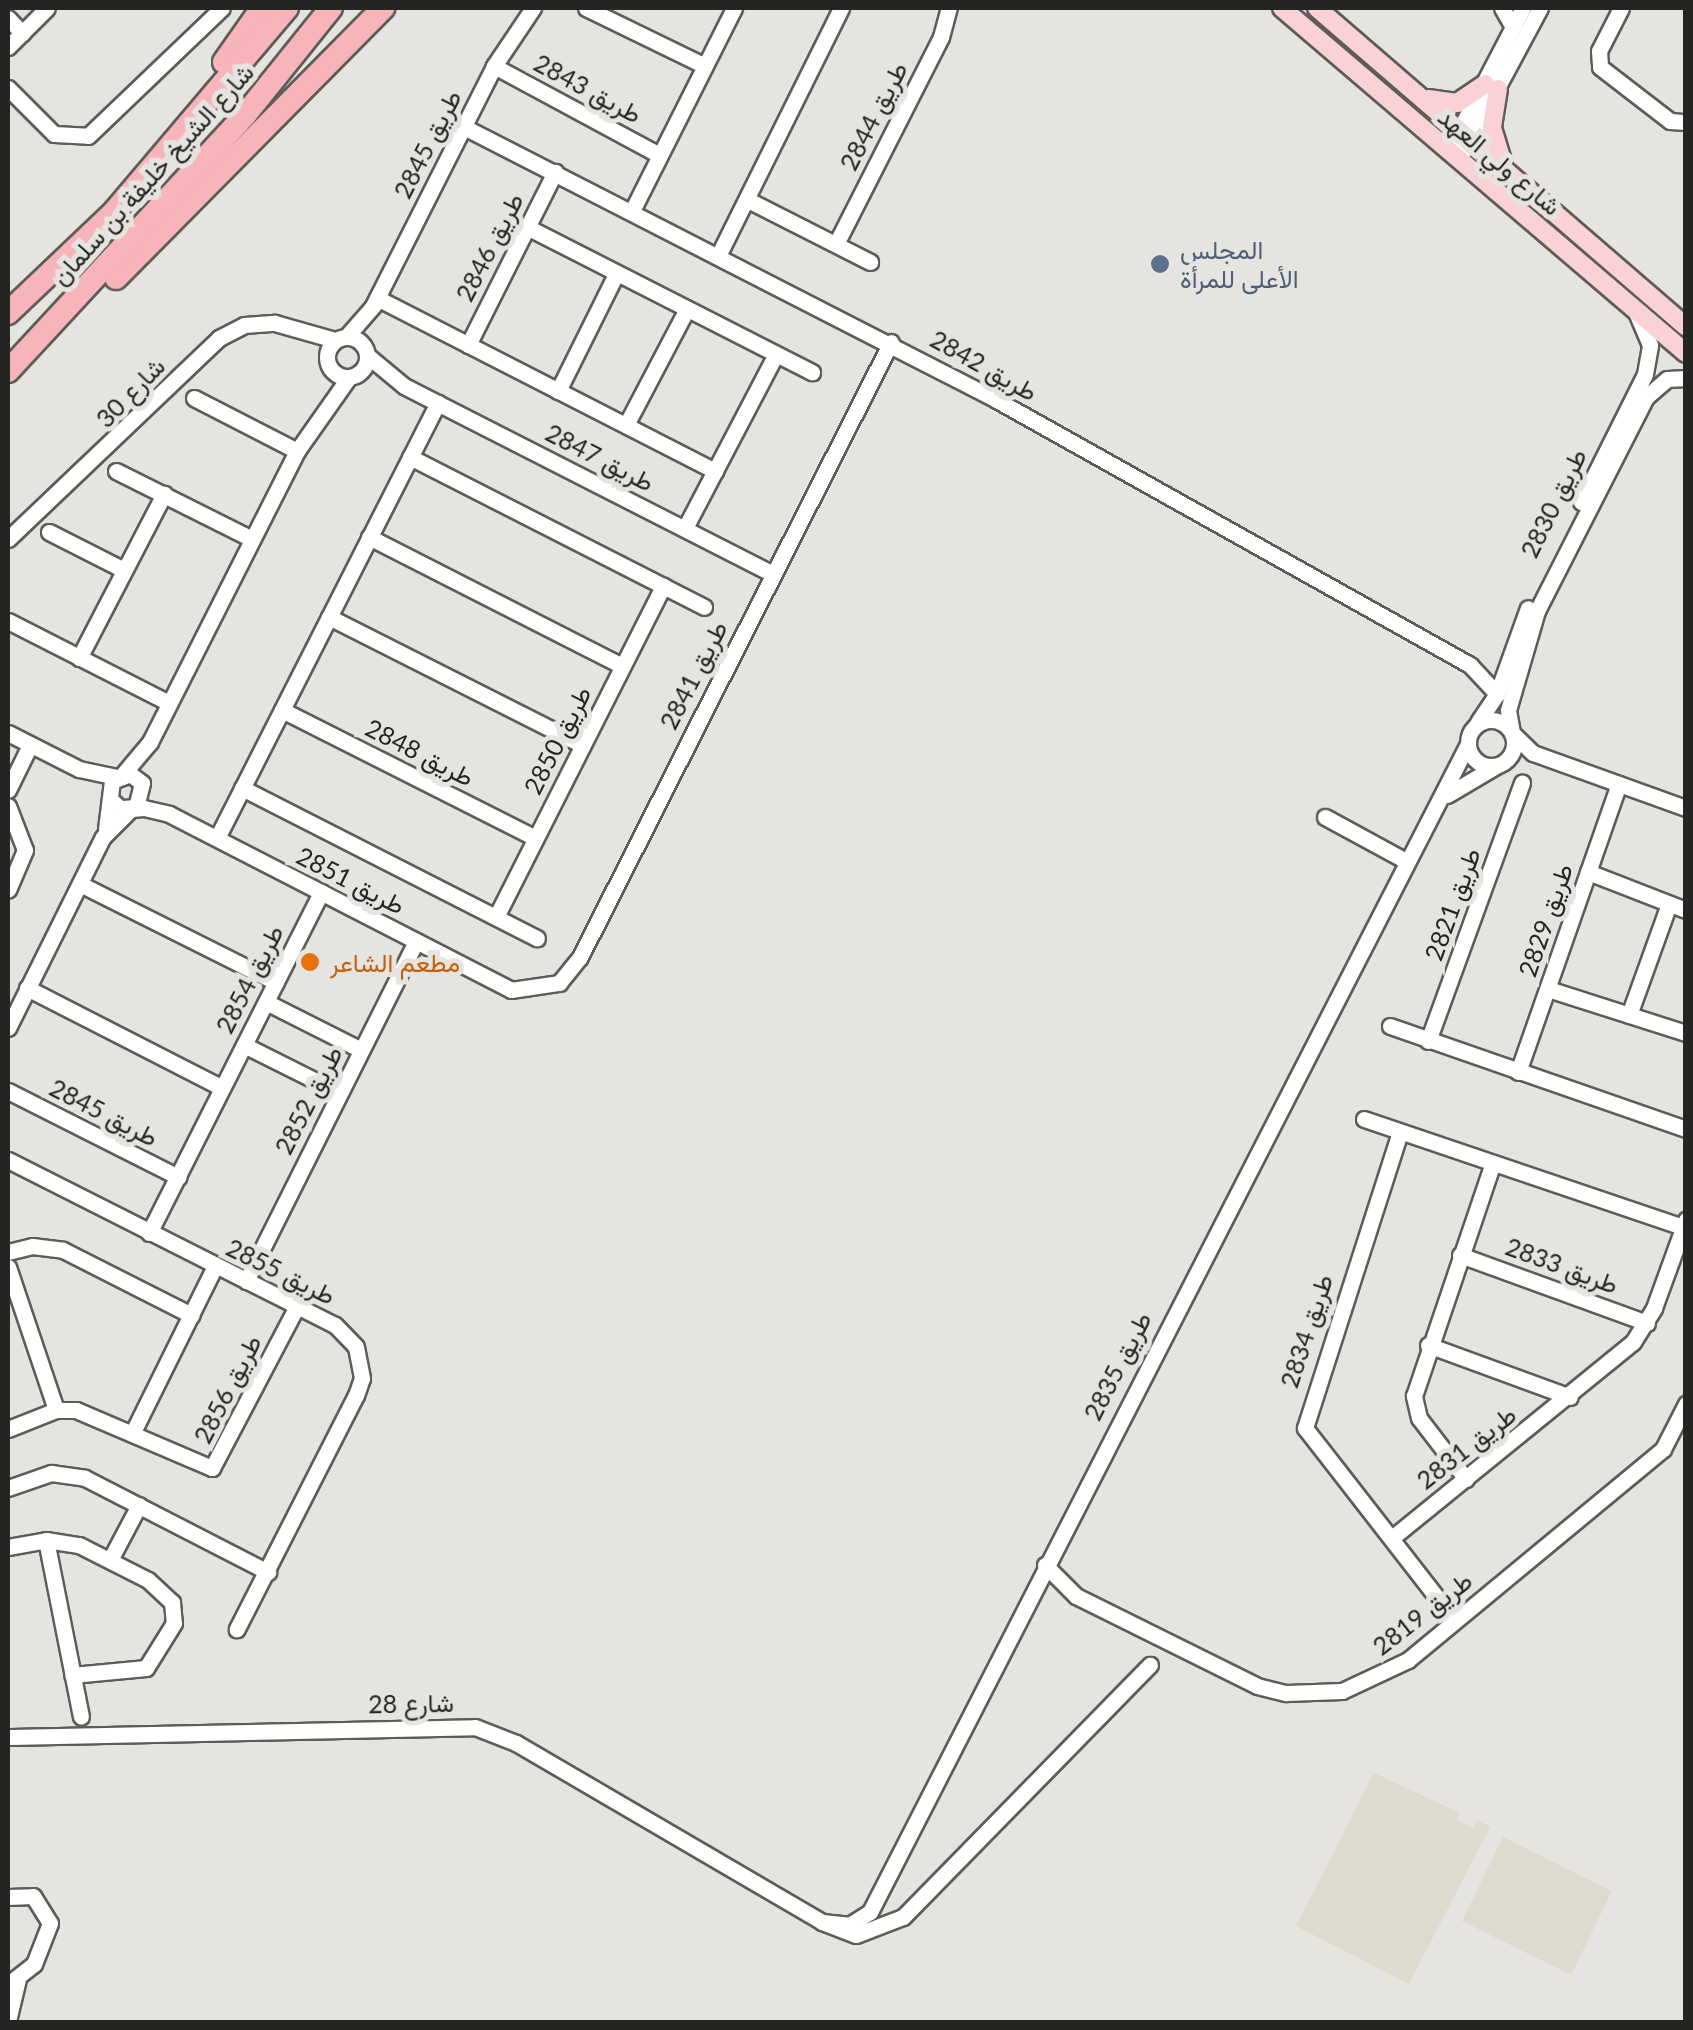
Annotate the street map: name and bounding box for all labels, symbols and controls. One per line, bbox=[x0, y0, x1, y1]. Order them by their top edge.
street label: طريق 2843 bbox=[529, 47, 647, 129]
street label: شارع الشيخ خليفة بن سلمان bbox=[45, 57, 259, 291]
street label: طريق 2844 bbox=[833, 57, 913, 175]
street label: طريق 2845 bbox=[387, 85, 467, 203]
street label: شارع ولي العهد bbox=[1433, 101, 1567, 221]
street label: طريق 2846 bbox=[449, 188, 529, 306]
place label: المجلس الأعلى للمرأة bbox=[1180, 235, 1298, 294]
marker: المجلس الأعلى للمرأة bbox=[1149, 253, 1171, 275]
street label: طريق 2842 bbox=[925, 323, 1043, 407]
street label: شارع 30 bbox=[89, 351, 171, 433]
street label: طريق 2847 bbox=[541, 417, 659, 497]
street label: طريق 2830 bbox=[1514, 444, 1592, 562]
street label: طريق 2841 bbox=[653, 616, 733, 734]
street label: طريق 2850 bbox=[517, 681, 597, 799]
street label: طريق 2848 bbox=[361, 712, 479, 792]
street label: طريق 2851 bbox=[292, 840, 410, 920]
street label: طريق 2821 bbox=[1418, 844, 1486, 964]
street label: طريق 2829 bbox=[1512, 860, 1578, 980]
street label: طريق 2854 bbox=[209, 920, 289, 1038]
place label: مطعم الشاعر bbox=[330, 947, 460, 977]
marker: مطعم الشاعر bbox=[299, 951, 321, 973]
street label: طريق 2852 bbox=[268, 1041, 348, 1159]
street label: طريق 2845 bbox=[45, 1072, 163, 1152]
street label: طريق 2833 bbox=[1502, 1231, 1622, 1299]
street label: طريق 2855 bbox=[222, 1232, 340, 1310]
street label: طريق 2834 bbox=[1274, 1271, 1338, 1391]
street label: طريق 2835 bbox=[1077, 1307, 1157, 1425]
street label: طريق 2856 bbox=[187, 1330, 267, 1448]
street label: طريق 2831 bbox=[1411, 1399, 1521, 1495]
street label: طريق 2819 bbox=[1367, 1565, 1477, 1661]
street label: شارع 28 bbox=[368, 1687, 454, 1719]

